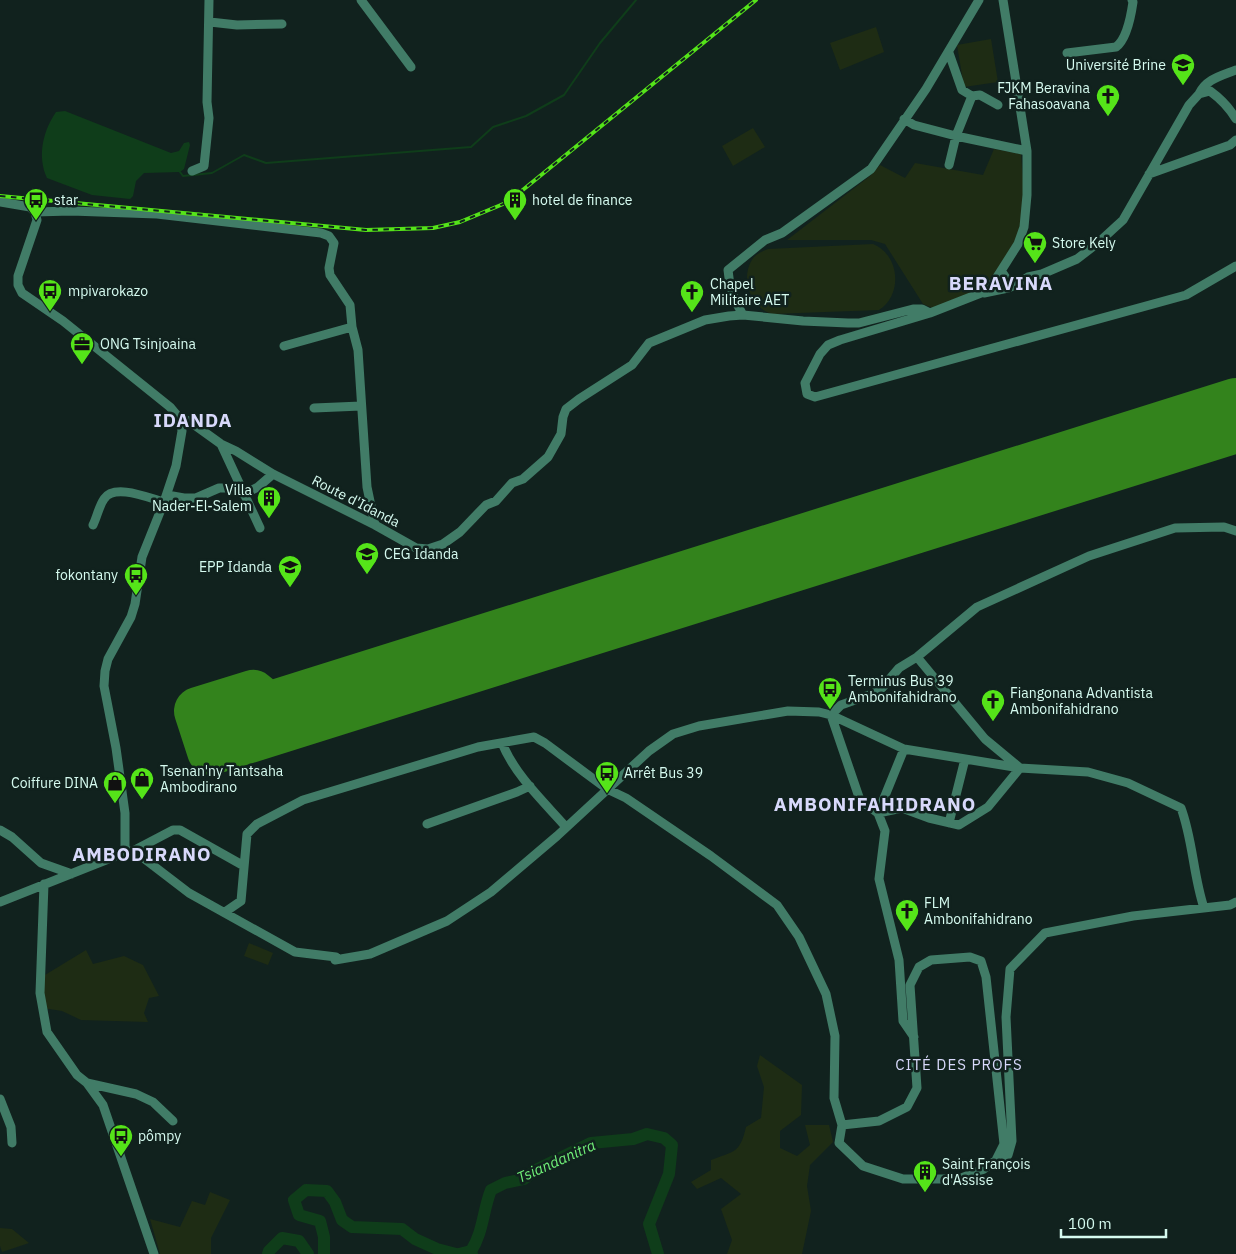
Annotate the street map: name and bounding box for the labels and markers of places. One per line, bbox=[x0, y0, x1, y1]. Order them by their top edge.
school or university icon: Université Brine bbox=[1170, 52, 1196, 86]
place label: Université Brine bbox=[1066, 56, 1166, 74]
place label: FJKM Beravina Fahasoavana bbox=[997, 79, 1091, 113]
church icon: FJKM Beravina Fahasoavana bbox=[1095, 83, 1121, 117]
bus stop icon: star bbox=[23, 187, 49, 221]
building icon: hotel de finance bbox=[502, 187, 528, 221]
place label: star bbox=[54, 191, 78, 209]
place label: hotel de finance bbox=[532, 191, 633, 209]
supermarket icon: Store Kely bbox=[1022, 230, 1048, 264]
place label: Store Kely bbox=[1052, 234, 1116, 252]
place label: Chapel Militaire AET bbox=[710, 275, 789, 309]
bus stop icon: mpivarokazo bbox=[37, 278, 63, 312]
church icon: Chapel Militaire AET bbox=[679, 279, 705, 313]
place label: mpivarokazo bbox=[68, 282, 148, 300]
office icon: ONG Tsinjoaina bbox=[69, 331, 95, 365]
place label: ONG Tsinjoaina bbox=[100, 335, 196, 353]
place label: Villa Nader-El-Salem bbox=[152, 481, 253, 515]
building icon: Villa Nader-El-Salem bbox=[256, 485, 282, 519]
school or university icon: CEG Idanda bbox=[354, 541, 380, 575]
place label: CEG Idanda bbox=[384, 545, 459, 563]
school or university icon: EPP Idanda bbox=[277, 554, 303, 588]
place label: EPP Idanda bbox=[199, 558, 273, 576]
bus stop icon: fokontany bbox=[123, 562, 149, 596]
place label: fokontany bbox=[56, 566, 118, 584]
place label: Terminus Bus 39 Ambonifahidrano bbox=[848, 672, 957, 706]
bus stop icon: Terminus Bus 39 Ambonifahidrano bbox=[817, 676, 843, 710]
place label: Fiangonana Advantista Ambonifahidrano bbox=[1010, 684, 1153, 718]
church icon: Fiangonana Advantista Ambonifahidrano bbox=[980, 688, 1006, 722]
bus stop icon: Arrêt Bus 39 bbox=[594, 760, 620, 794]
place label: Tsenan'ny Tantsaha Ambodirano bbox=[160, 762, 284, 796]
place label: Arrêt Bus 39 bbox=[624, 764, 703, 782]
shop icon: Tsenan'ny Tantsaha Ambodirano bbox=[129, 766, 155, 800]
shop icon: Coiffure DINA bbox=[102, 770, 128, 804]
place label: Coiffure DINA bbox=[11, 774, 98, 792]
place label: FLM Ambonifahidrano bbox=[924, 894, 1033, 928]
church icon: FLM Ambonifahidrano bbox=[894, 898, 920, 932]
bus stop icon: pômpy bbox=[108, 1123, 134, 1157]
place label: pômpy bbox=[138, 1127, 181, 1145]
place label: Saint François d'Assise bbox=[942, 1155, 1031, 1189]
building icon: Saint François d'Assise bbox=[912, 1159, 938, 1193]

